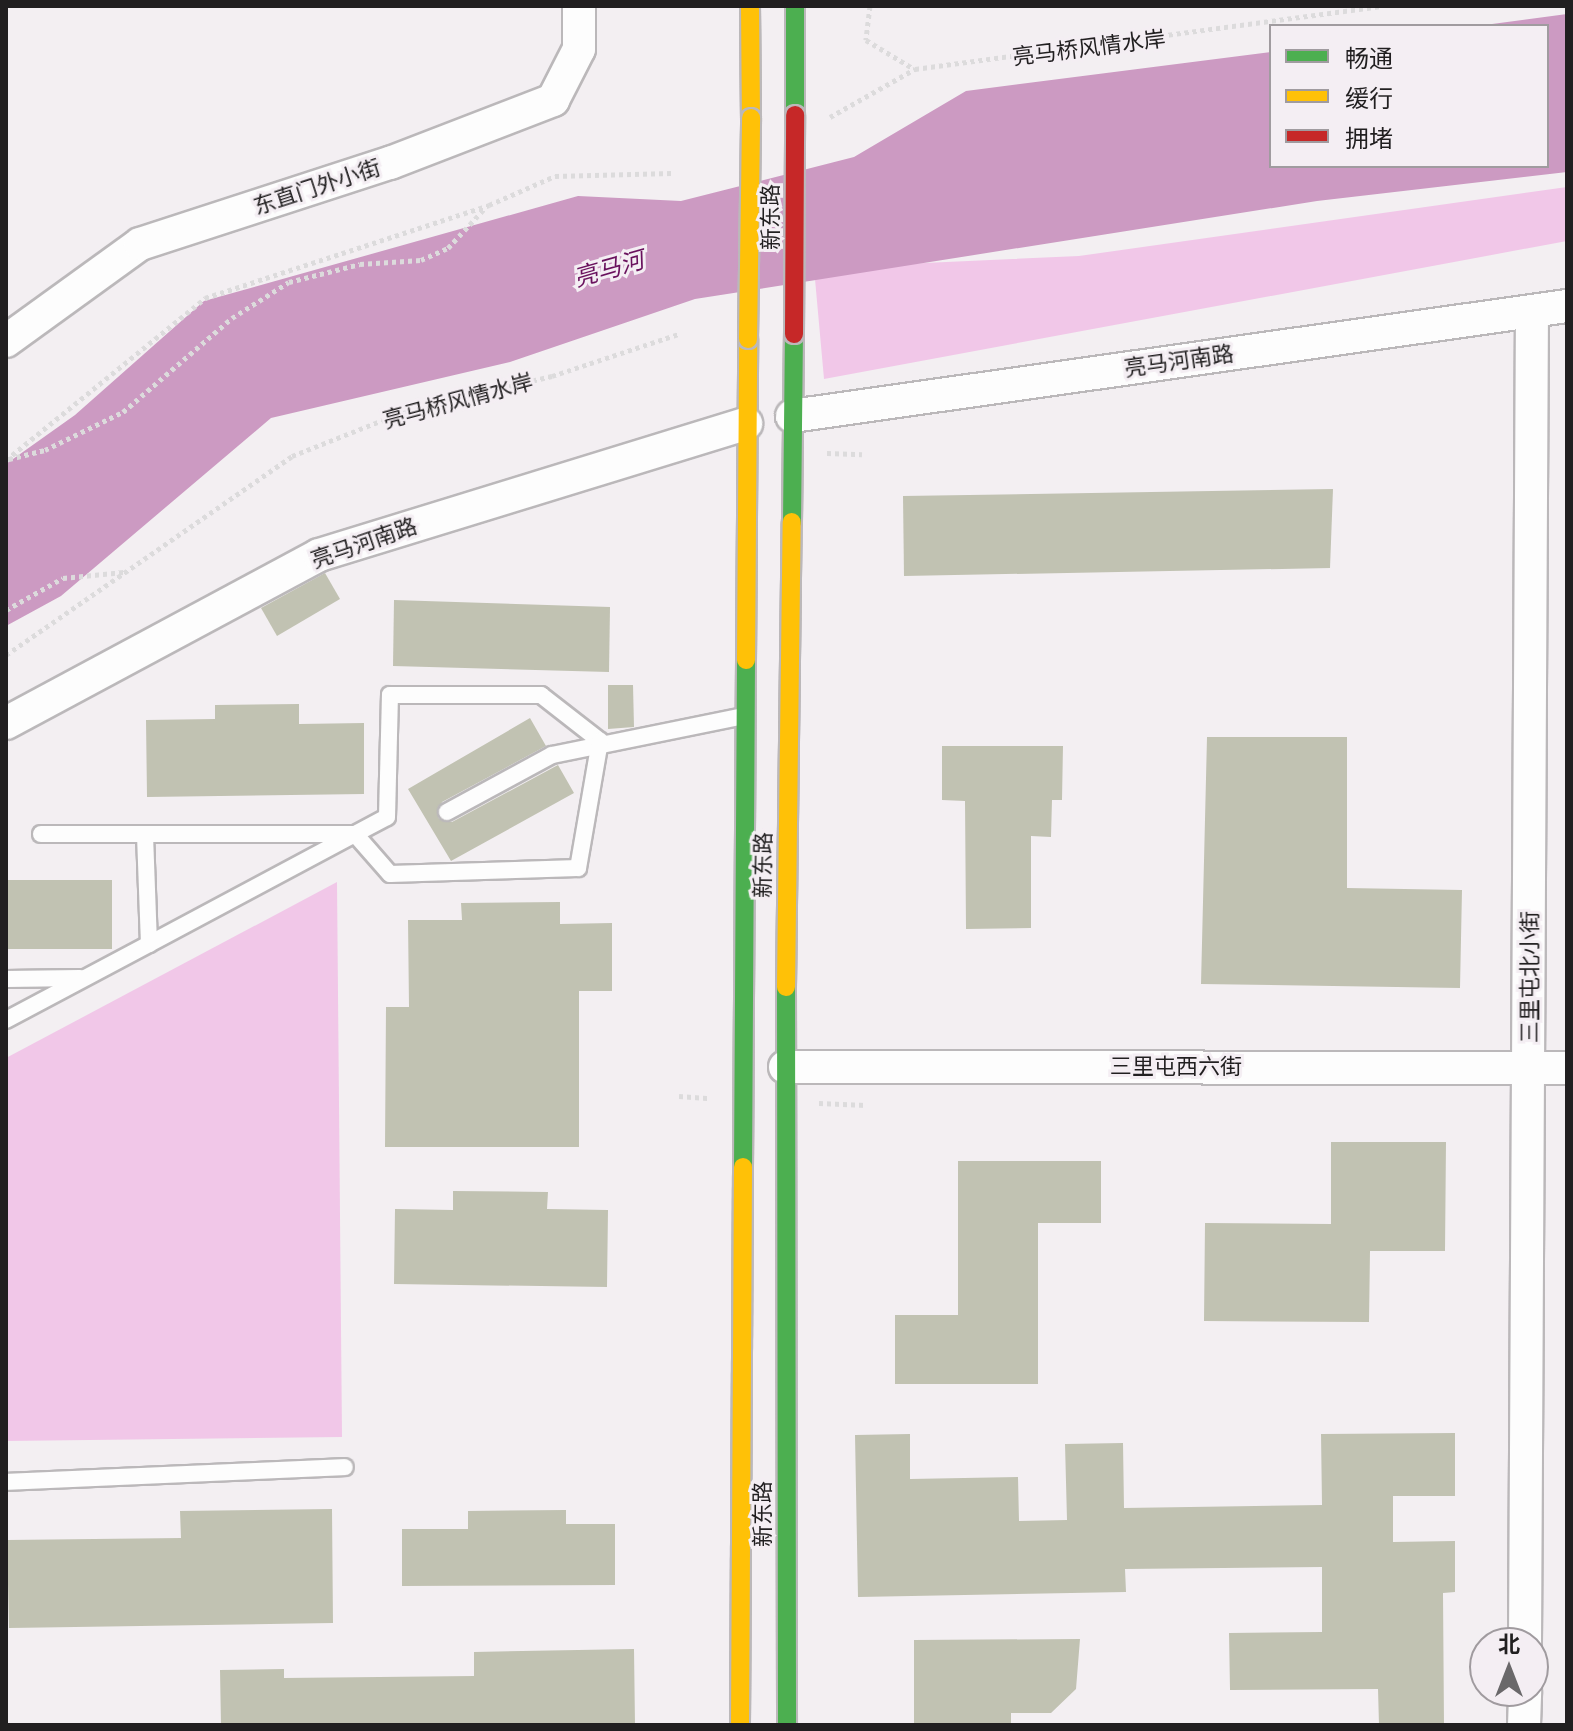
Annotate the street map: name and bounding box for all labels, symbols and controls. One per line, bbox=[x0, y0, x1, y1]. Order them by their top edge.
legend bbox=[1269, 24, 1549, 168]
street label: 亮马桥风情水岸 bbox=[1011, 26, 1167, 70]
text: 畅通 bbox=[1345, 45, 1393, 73]
text: 缓行 bbox=[1345, 85, 1393, 113]
text: 拥堵 bbox=[1345, 125, 1393, 153]
street label: 东直门外小街 bbox=[250, 154, 384, 220]
street label: 新东路 bbox=[758, 184, 784, 250]
water label: 亮马河 bbox=[570, 246, 648, 294]
street label: 亮马河南路 bbox=[1123, 340, 1235, 382]
street label: 亮马桥风情水岸 bbox=[380, 368, 536, 434]
street label: 亮马河南路 bbox=[308, 513, 420, 573]
street label: 新东路 bbox=[749, 832, 777, 898]
street label: 三里屯北小街 bbox=[1517, 911, 1543, 1043]
street label: 三里屯西六街 bbox=[1110, 1054, 1242, 1080]
street label: 新东路 bbox=[750, 1481, 776, 1547]
north arrow bbox=[1469, 1627, 1549, 1707]
text: 北 bbox=[1498, 1632, 1520, 1657]

